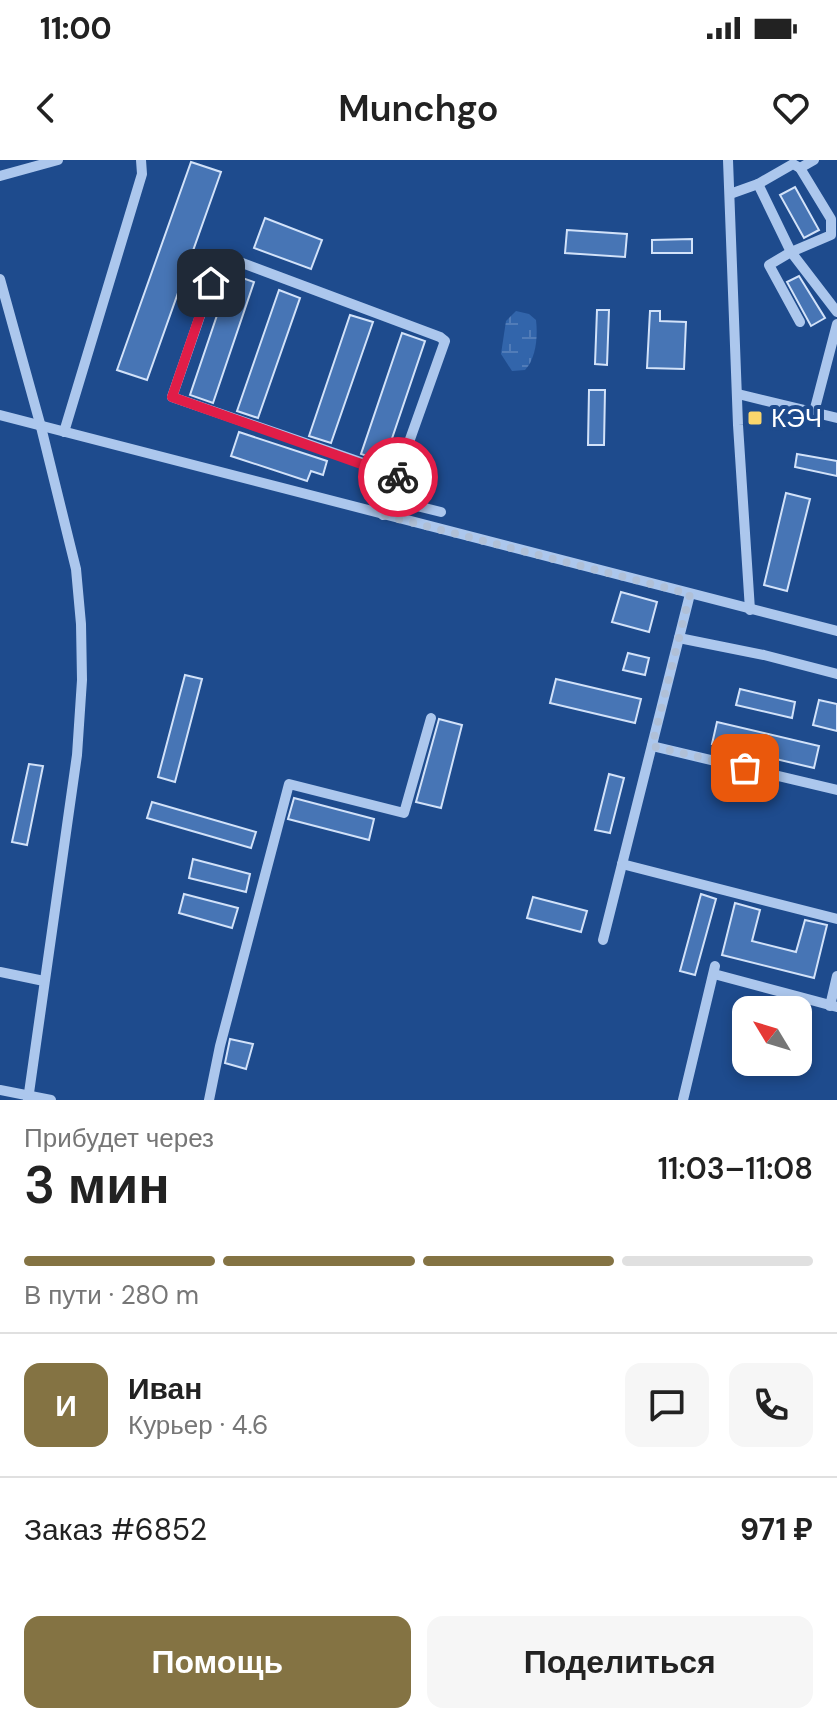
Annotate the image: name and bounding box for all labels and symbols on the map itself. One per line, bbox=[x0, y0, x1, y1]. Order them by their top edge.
pin bbox=[177, 249, 245, 317]
place label: КЭЧ bbox=[771, 401, 822, 435]
marker: КЭЧ bbox=[746, 409, 764, 427]
courier bbox=[358, 437, 438, 517]
pin bbox=[711, 734, 779, 802]
north arrow bbox=[732, 996, 812, 1076]

